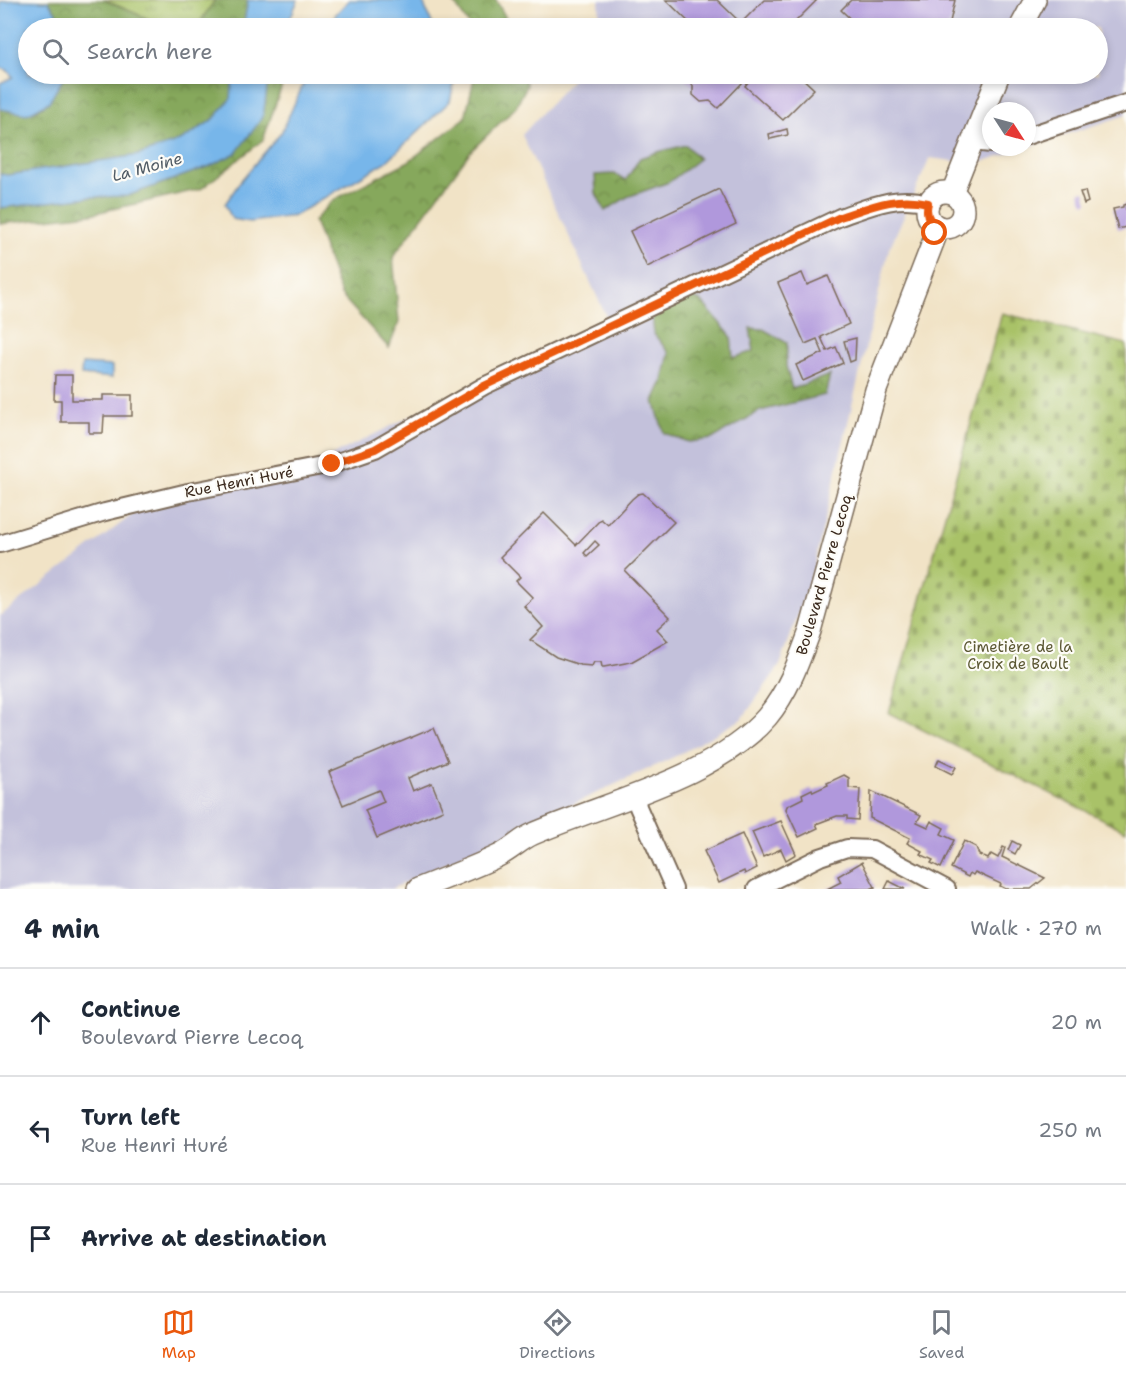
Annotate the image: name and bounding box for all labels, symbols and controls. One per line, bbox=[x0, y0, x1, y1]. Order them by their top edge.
search box bbox=[18, 18, 1108, 84]
icon: search bbox=[39, 35, 72, 68]
text: Search here bbox=[87, 37, 213, 66]
north arrow bbox=[982, 102, 1036, 156]
water label: La Moine bbox=[110, 148, 184, 186]
route start bbox=[921, 219, 947, 245]
route end bbox=[318, 450, 344, 476]
street label: Rue Henri Huré bbox=[183, 462, 295, 502]
street label: Boulevard Pierre Lecoq bbox=[792, 491, 857, 657]
park label: Cimetière de la Croix de Bault bbox=[963, 637, 1073, 674]
text: 4 min bbox=[24, 911, 100, 946]
text: Walk · 270 m bbox=[970, 915, 1102, 941]
text: Continue bbox=[81, 995, 181, 1024]
icon: ahead bbox=[24, 1006, 57, 1039]
text: 20 m bbox=[1051, 1009, 1102, 1035]
text: Boulevard Pierre Lecoq bbox=[81, 1024, 302, 1050]
text: Turn left bbox=[81, 1103, 180, 1132]
icon: left bbox=[24, 1114, 57, 1147]
text: 250 m bbox=[1038, 1117, 1102, 1143]
text: Rue Henri Huré bbox=[81, 1132, 228, 1158]
icon: arrive bbox=[24, 1222, 57, 1255]
text: Arrive at destination bbox=[81, 1224, 327, 1253]
tab: Map bbox=[162, 1306, 196, 1363]
tab: Directions bbox=[519, 1306, 596, 1363]
tab: Saved bbox=[919, 1306, 964, 1363]

